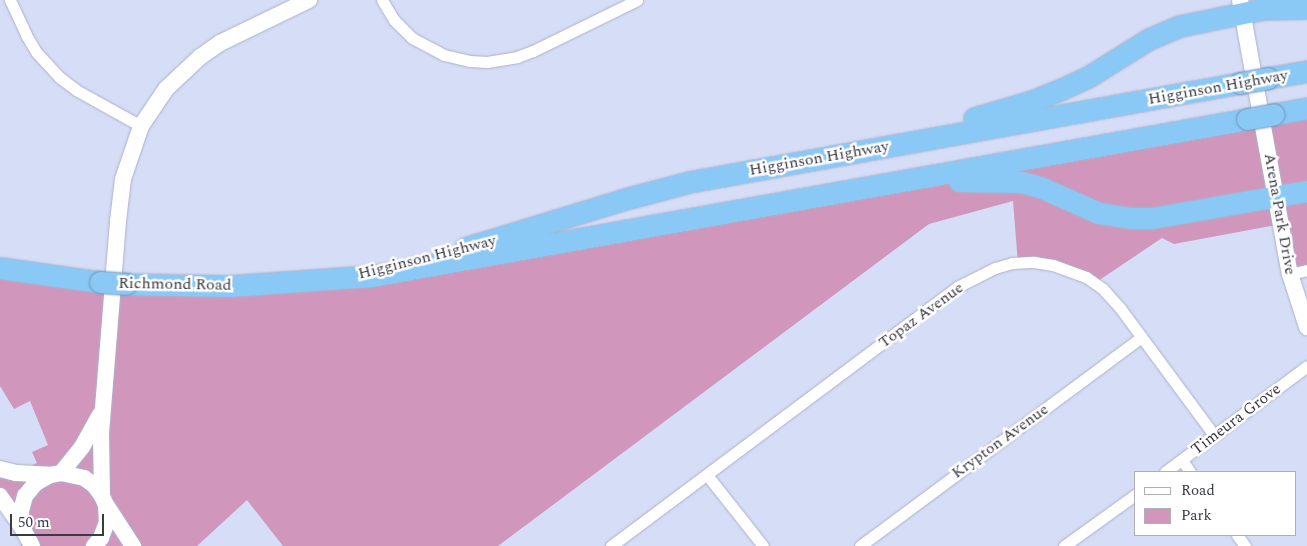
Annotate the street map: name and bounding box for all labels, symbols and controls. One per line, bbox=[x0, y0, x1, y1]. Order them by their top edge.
street label: Higginson Highway bbox=[1147, 65, 1289, 109]
street label: Higginson Highway bbox=[748, 136, 890, 180]
street label: Arena Park Drive bbox=[1260, 152, 1300, 276]
street label: Higginson Highway bbox=[356, 231, 498, 283]
street label: Richmond Road bbox=[118, 273, 232, 295]
street label: Topaz Avenue bbox=[875, 278, 967, 352]
street label: Timeura Grove bbox=[1187, 379, 1285, 459]
street label: Krypton Avenue bbox=[948, 399, 1052, 483]
legend bbox=[1134, 471, 1297, 536]
text: Road bbox=[1181, 479, 1215, 502]
scale bar bbox=[12, 504, 106, 536]
text: Park bbox=[1181, 504, 1212, 527]
text: 50 m bbox=[18, 511, 50, 534]

